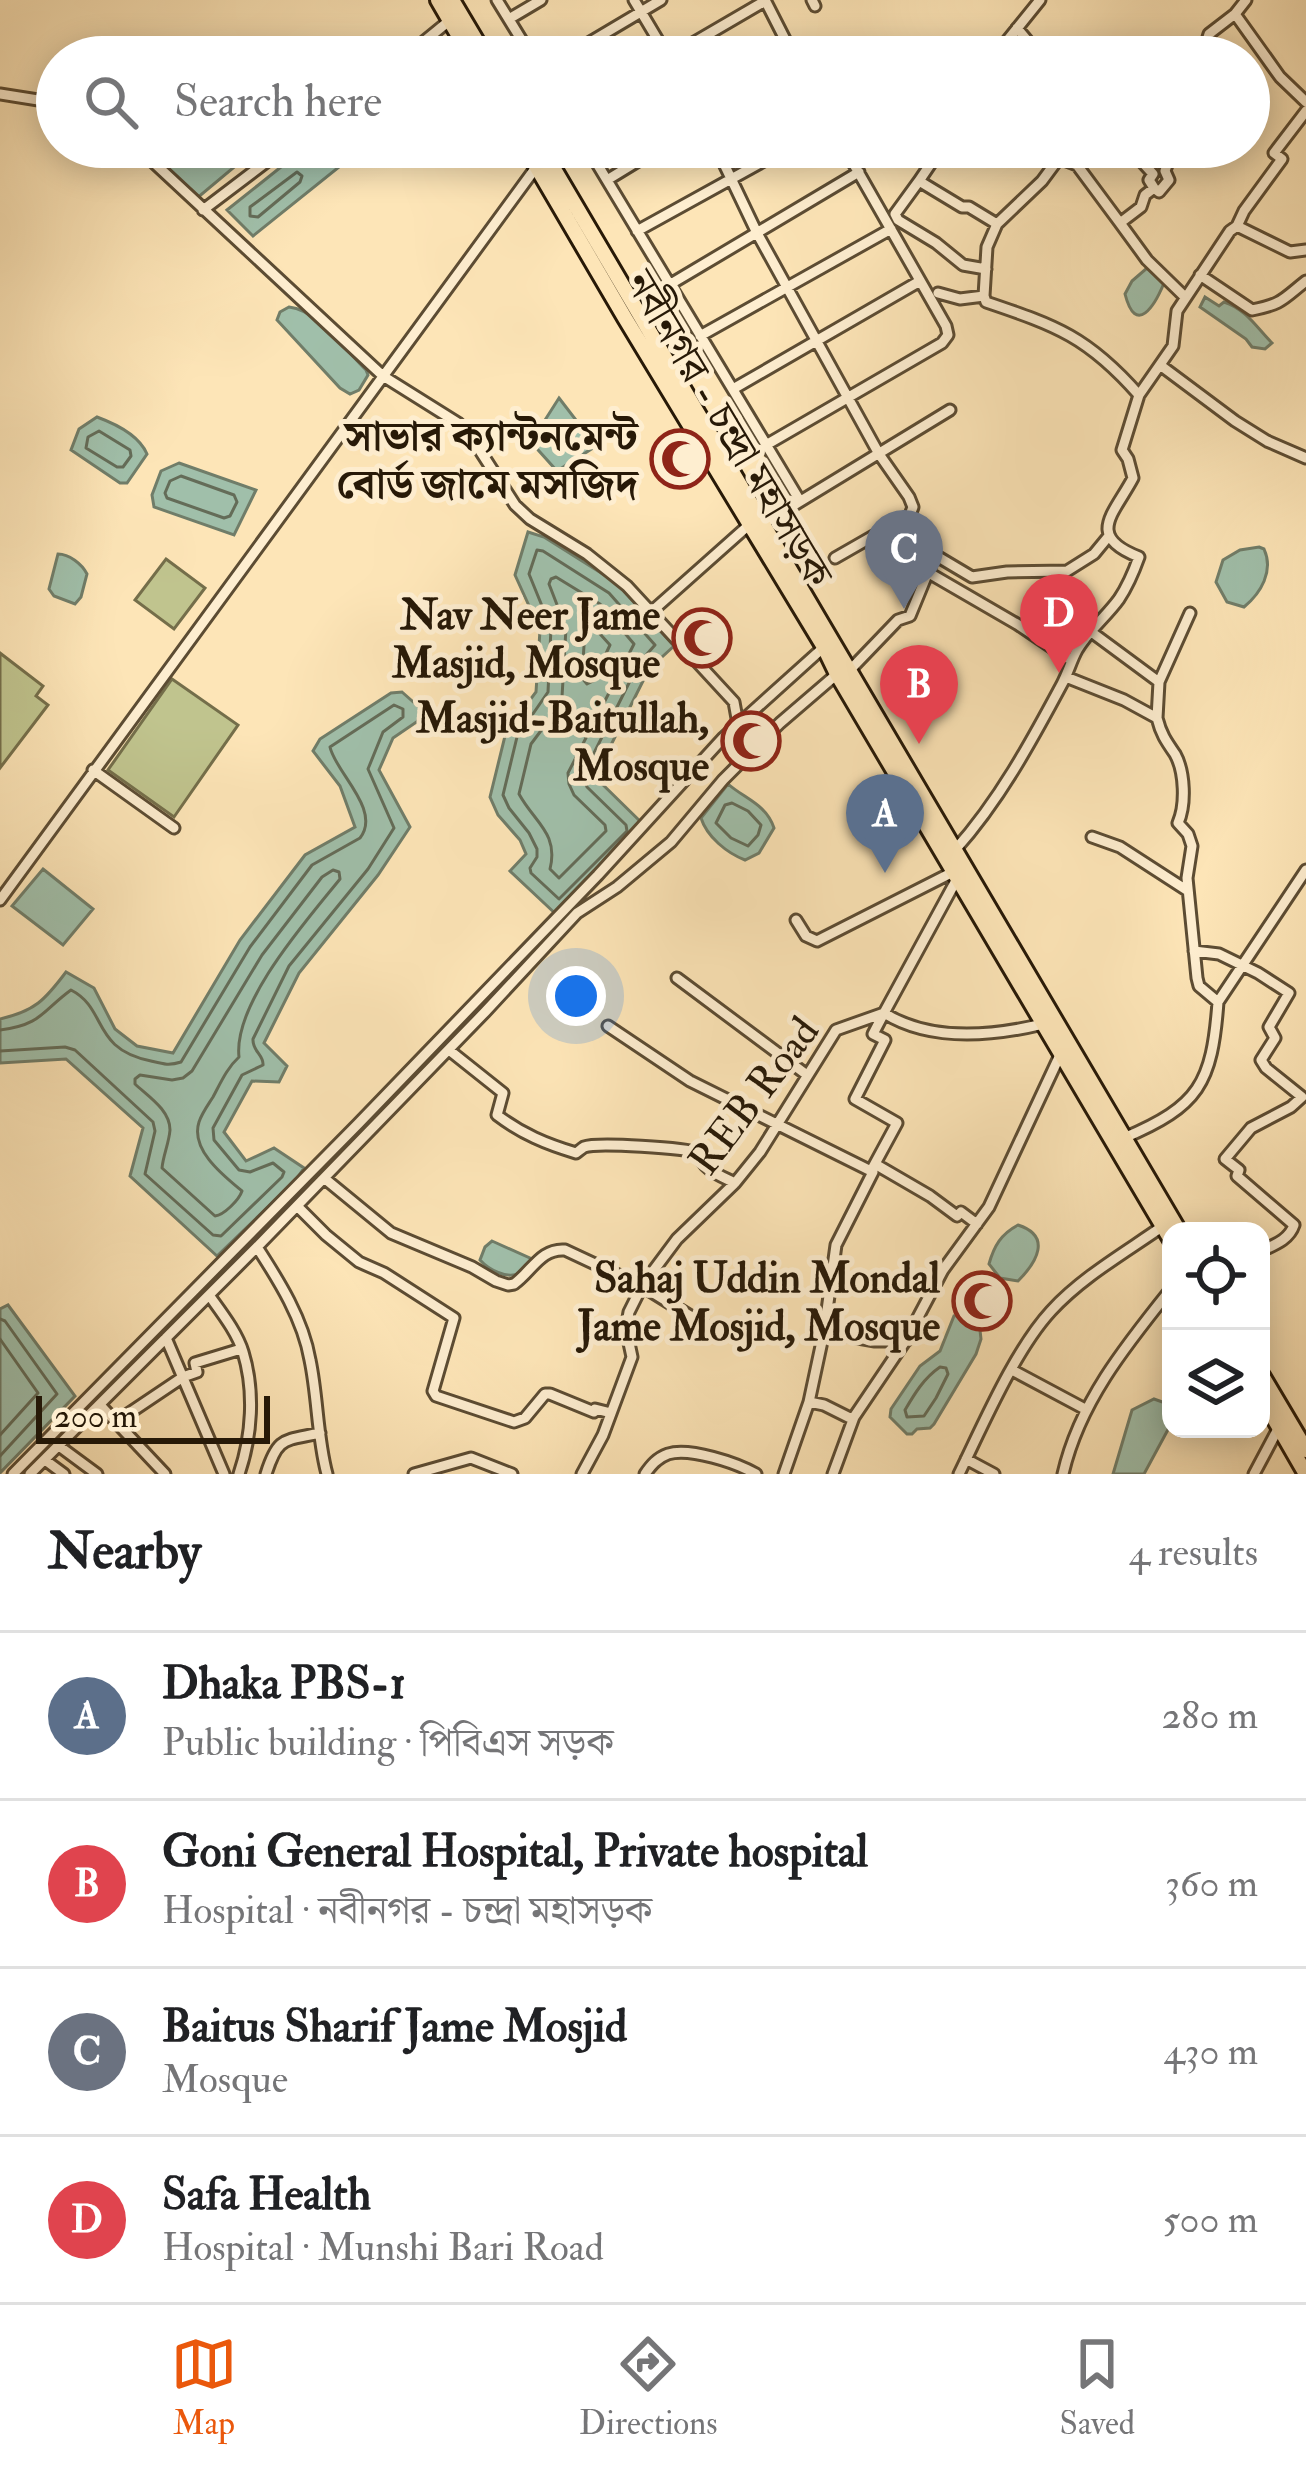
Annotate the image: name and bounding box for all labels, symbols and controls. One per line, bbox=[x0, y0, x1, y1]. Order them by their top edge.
search box bbox=[36, 36, 1270, 168]
icon: search bbox=[78, 69, 144, 135]
text: Search here bbox=[174, 74, 382, 130]
street label: নবীনগর - চন্দ্রা মহাসড়ক bbox=[612, 260, 844, 598]
place label: সাভার ক্যান্টনমেন্ট বোর্ড জামে মসজিদ bbox=[336, 410, 640, 511]
mosque icon: সাভার ক্যান্টনমেন্ট বোর্ড জামে মসজিদ bbox=[649, 428, 711, 490]
pin: C bbox=[865, 510, 943, 609]
pin: D bbox=[1020, 574, 1098, 673]
place label: Nav Neer Jame Masjid, Mosque bbox=[391, 590, 660, 690]
mosque icon: Nav Neer Jame Masjid, Mosque bbox=[671, 607, 733, 669]
pin: B bbox=[880, 645, 958, 744]
place label: Masjid-Baitullah, Mosque bbox=[415, 693, 709, 793]
mosque icon: Masjid-Baitullah, Mosque bbox=[720, 710, 782, 772]
pin: A bbox=[846, 774, 924, 873]
your location bbox=[546, 966, 606, 1026]
street label: REB Road bbox=[678, 1007, 831, 1186]
map controls bbox=[1162, 1222, 1270, 1438]
button: locate bbox=[1162, 1222, 1270, 1330]
place label: Sahaj Uddin Mondal Jame Mosjid, Mosque bbox=[576, 1253, 940, 1353]
mosque icon: Sahaj Uddin Mondal Jame Mosjid, Mosque bbox=[951, 1270, 1013, 1332]
button: layers bbox=[1162, 1330, 1270, 1438]
scale bar bbox=[36, 1390, 270, 1443]
text: 200 m bbox=[54, 1396, 137, 1437]
text: Nearby bbox=[48, 1520, 201, 1584]
text: 4 results bbox=[1129, 1528, 1258, 1577]
text: Dhaka PBS-1 bbox=[162, 1656, 406, 1712]
text: A bbox=[75, 1691, 99, 1740]
text: 280 m bbox=[1161, 1691, 1258, 1740]
text: Public building · পিবিএস সড়ক bbox=[162, 1718, 614, 1767]
text: Goni General Hospital, Private hospital bbox=[162, 1824, 868, 1880]
text: B bbox=[74, 1859, 100, 1908]
text: 360 m bbox=[1165, 1859, 1258, 1908]
text: Hospital · নবীনগর - চন্দ্রা মহাসড়ক bbox=[162, 1886, 652, 1935]
text: Baitus Sharif Jame Mosjid bbox=[162, 1999, 627, 2055]
text: C bbox=[73, 2027, 101, 2076]
text: 430 m bbox=[1164, 2027, 1258, 2076]
text: Mosque bbox=[162, 2055, 288, 2104]
text: Safa Health bbox=[162, 2167, 371, 2223]
text: D bbox=[71, 2195, 103, 2244]
text: 500 m bbox=[1163, 2195, 1258, 2244]
text: Hospital · Munshi Bari Road bbox=[162, 2223, 604, 2272]
tab: Map bbox=[171, 2331, 237, 2444]
tab: Directions bbox=[579, 2331, 718, 2444]
tab: Saved bbox=[1060, 2331, 1135, 2444]

